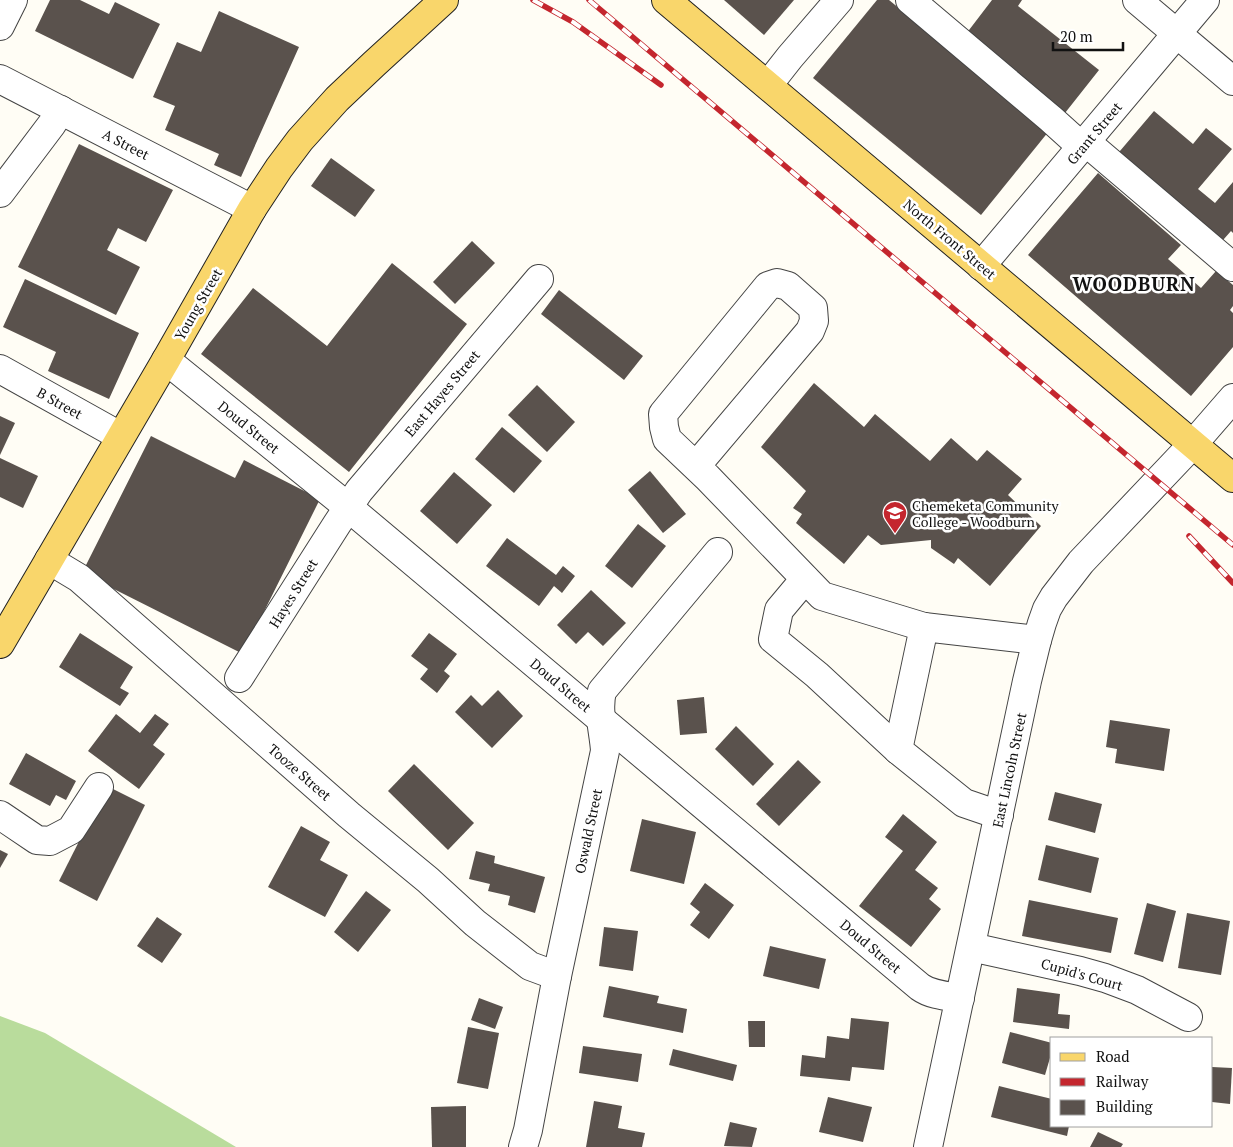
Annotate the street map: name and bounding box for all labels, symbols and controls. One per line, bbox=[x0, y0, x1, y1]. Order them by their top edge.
scale bar bbox=[1053, 20, 1123, 52]
text: 20 m bbox=[1060, 26, 1093, 46]
street label: Grant Street bbox=[1062, 97, 1126, 168]
street label: A Street bbox=[99, 124, 153, 164]
street label: North Front Street bbox=[900, 195, 1001, 284]
street label: Young Street bbox=[170, 264, 227, 343]
district label: WOODBURN bbox=[1072, 271, 1196, 296]
street label: East Hayes Street bbox=[400, 345, 484, 440]
street label: B Street bbox=[34, 383, 87, 424]
street label: Doud Street bbox=[214, 396, 284, 458]
place label: Chemeketa Community College - Woodburn bbox=[912, 496, 1059, 531]
school or university icon: Chemeketa Community College - Woodburn bbox=[882, 500, 908, 534]
street label: Hayes Street bbox=[264, 554, 322, 631]
street label: Doud Street bbox=[526, 654, 596, 717]
street label: East Lincoln Street bbox=[988, 710, 1031, 829]
street label: Tooze Street bbox=[264, 739, 336, 805]
street label: Oswald Street bbox=[570, 786, 606, 875]
street label: Doud Street bbox=[836, 915, 906, 978]
street label: Cupid's Court bbox=[1039, 953, 1126, 995]
legend bbox=[1050, 1037, 1213, 1127]
text: Road bbox=[1096, 1046, 1129, 1066]
text: Railway bbox=[1096, 1071, 1149, 1091]
text: Building bbox=[1096, 1096, 1154, 1116]

